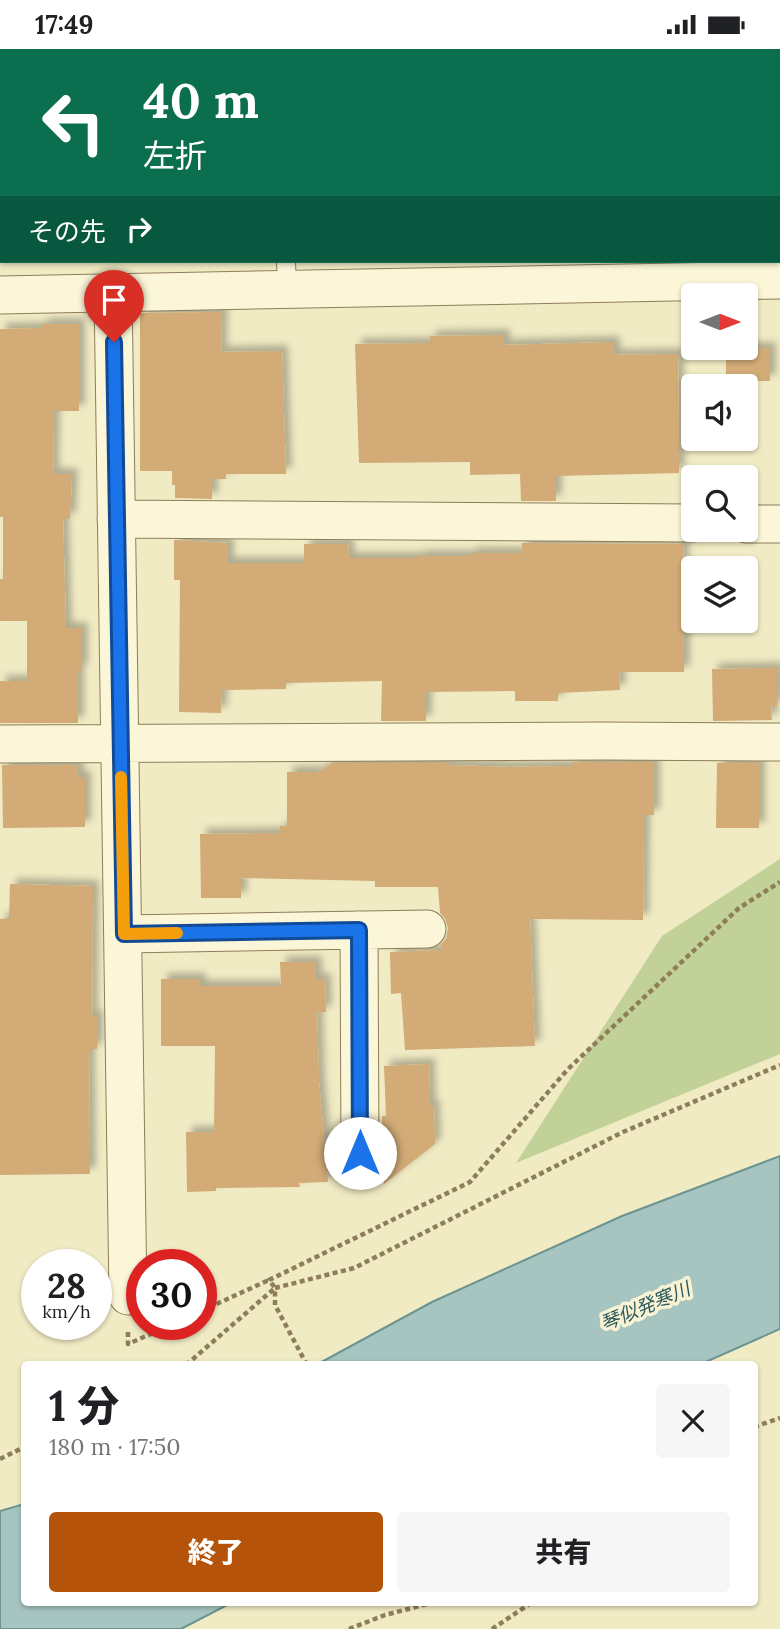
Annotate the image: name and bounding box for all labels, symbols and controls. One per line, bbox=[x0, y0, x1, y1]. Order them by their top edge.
text: 17:49 bbox=[35, 8, 93, 41]
text: 40 m bbox=[143, 69, 259, 131]
icon: left bbox=[28, 77, 119, 168]
text: 左折 bbox=[143, 135, 207, 176]
icon: right bbox=[120, 210, 158, 248]
text: その先 bbox=[28, 215, 106, 248]
pin bbox=[84, 270, 144, 342]
icon: arrive bbox=[95, 281, 133, 319]
north arrow bbox=[681, 283, 758, 361]
map controls bbox=[681, 283, 758, 633]
button: sound bbox=[681, 374, 758, 451]
button: search bbox=[681, 465, 758, 542]
button: layers bbox=[681, 556, 758, 633]
position arrow bbox=[323, 1116, 397, 1190]
speed limit sign: 30 bbox=[126, 1249, 217, 1340]
text: 28 bbox=[47, 1263, 86, 1308]
water label: 琴似発寒川 bbox=[597, 1276, 695, 1336]
text: km/h bbox=[42, 1300, 91, 1323]
text: 1 分 bbox=[49, 1379, 119, 1433]
button: close bbox=[656, 1384, 730, 1458]
text: 180 m · 17:50 bbox=[49, 1432, 181, 1461]
button: 終了 bbox=[49, 1512, 383, 1592]
button: 共有 bbox=[397, 1512, 730, 1592]

